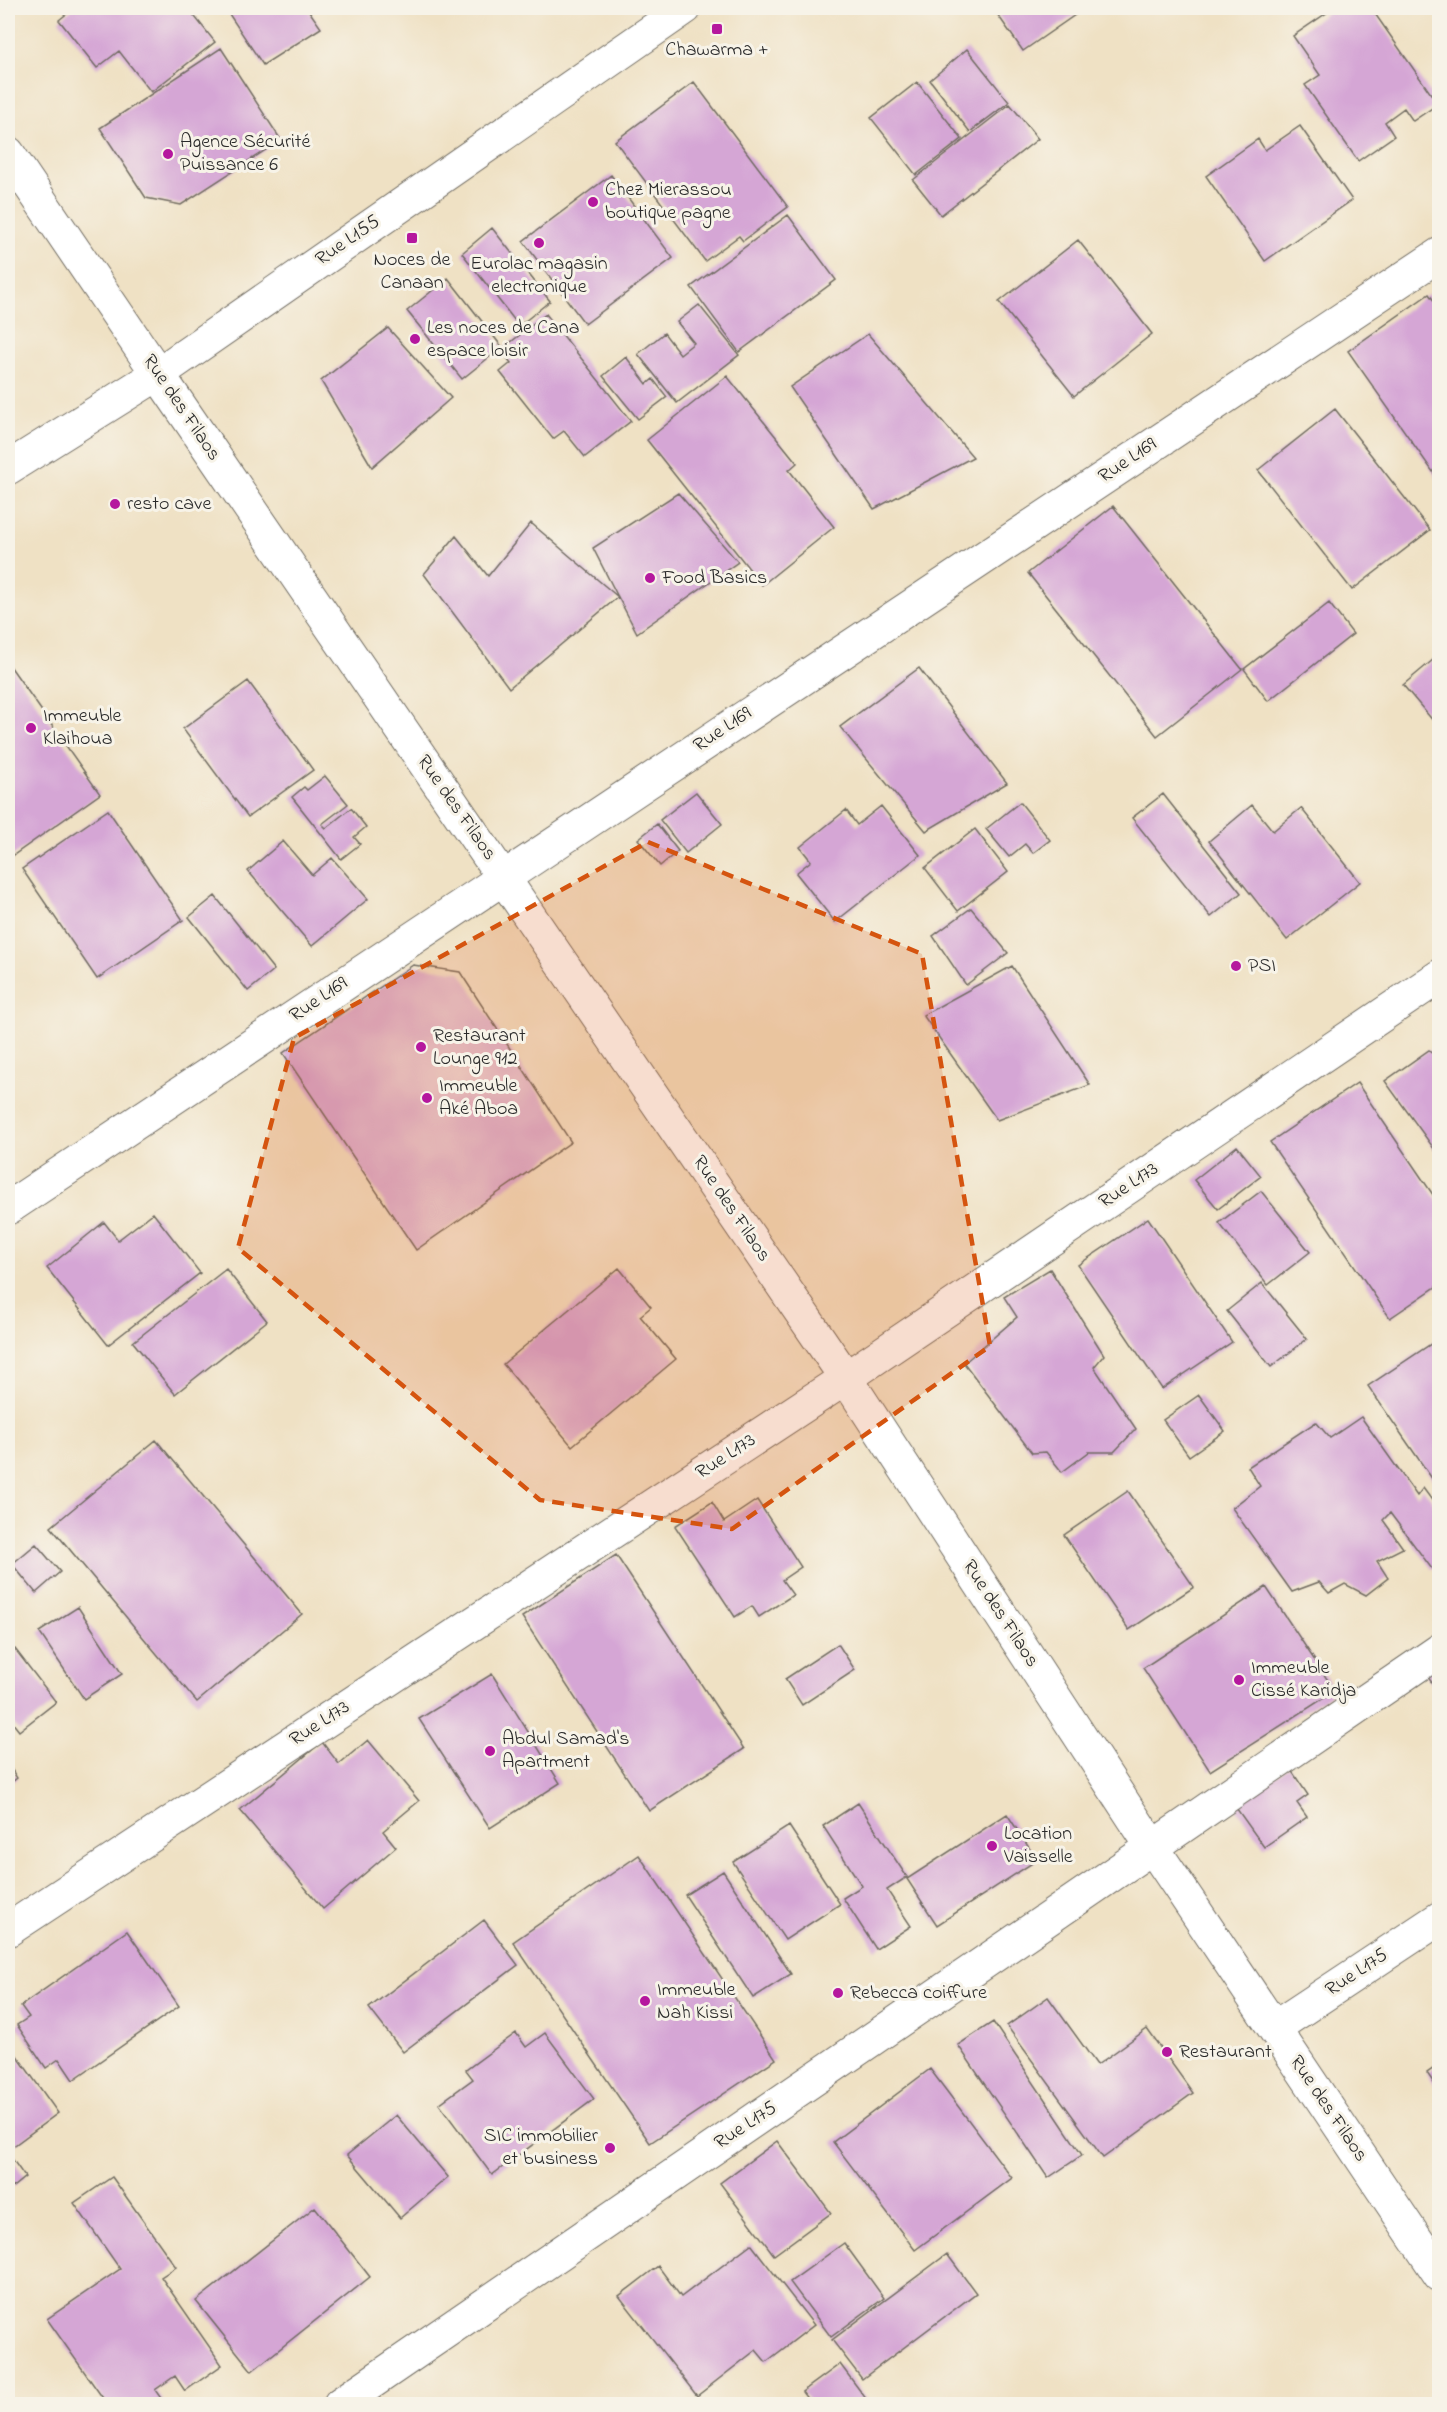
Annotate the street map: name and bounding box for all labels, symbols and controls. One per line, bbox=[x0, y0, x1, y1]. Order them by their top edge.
marker: Chawarma + bbox=[710, 22, 724, 36]
place label: Chawarma + bbox=[665, 36, 769, 65]
place label: Agence Sécurité Puissance 6 bbox=[180, 128, 311, 180]
marker: Agence Sécurité Puissance 6 bbox=[161, 147, 175, 161]
place label: Chez Mierassou boutique pagne bbox=[605, 176, 732, 229]
marker: Chez Mierassou boutique pagne bbox=[586, 195, 600, 209]
street label: Rue L155 bbox=[310, 208, 386, 274]
marker: Noces de Canaan bbox=[405, 231, 419, 245]
marker: Eurolac magasin electronique bbox=[532, 236, 546, 250]
place label: Noces de Canaan bbox=[373, 246, 451, 298]
place label: Eurolac magasin electronique bbox=[470, 250, 608, 302]
place label: Les noces de Cana espace loisir bbox=[427, 314, 579, 366]
marker: Les noces de Cana espace loisir bbox=[408, 332, 422, 346]
street label: Rue des Filaos bbox=[135, 349, 227, 467]
street label: Rue L169 bbox=[1093, 431, 1163, 491]
place label: resto cave bbox=[127, 490, 211, 519]
marker: resto cave bbox=[108, 497, 122, 511]
place label: Food Basics bbox=[661, 564, 767, 593]
marker: Food Basics bbox=[643, 571, 657, 585]
street label: Rue L169 bbox=[688, 700, 758, 760]
place label: Immeuble Klaihoua bbox=[43, 702, 121, 754]
marker: Immeuble Klaihoua bbox=[24, 721, 38, 735]
street label: Rue des Filaos bbox=[409, 749, 503, 867]
place label: PSI bbox=[1248, 952, 1276, 981]
marker: PSI bbox=[1229, 959, 1243, 973]
street label: Rue L169 bbox=[284, 970, 354, 1030]
place label: Restaurant Lounge 912 bbox=[433, 1022, 526, 1075]
marker: Restaurant Lounge 912 bbox=[414, 1040, 428, 1054]
place label: Immeuble Aké Aboa bbox=[439, 1072, 518, 1124]
marker: Immeuble Aké Aboa bbox=[420, 1091, 434, 1105]
street label: Rue des Filaos bbox=[685, 1150, 777, 1268]
street label: Rue L173 bbox=[1093, 1155, 1165, 1217]
street label: Rue L173 bbox=[690, 1427, 762, 1487]
street label: Rue des Filaos bbox=[954, 1554, 1046, 1674]
place label: Immeuble Cissé Karidja bbox=[1251, 1654, 1356, 1706]
marker: Immeuble Cissé Karidja bbox=[1232, 1673, 1246, 1687]
street label: Rue L173 bbox=[284, 1694, 356, 1754]
place label: Abdul Samad's Apartment bbox=[502, 1725, 629, 1777]
marker: Abdul Samad's Apartment bbox=[483, 1744, 497, 1758]
place label: Location Vaisselle bbox=[1003, 1820, 1073, 1872]
marker: Location Vaisselle bbox=[985, 1839, 999, 1853]
street label: Rue L175 bbox=[1320, 1941, 1394, 2005]
place label: Immeuble Nah Kissi bbox=[657, 1976, 735, 2028]
place label: Rebecca coiffure bbox=[850, 1979, 987, 2008]
marker: Rebecca coiffure bbox=[831, 1986, 845, 2000]
marker: Immeuble Nah Kissi bbox=[638, 1994, 652, 2008]
place label: Restaurant bbox=[1179, 2038, 1272, 2067]
marker: Restaurant bbox=[1160, 2045, 1174, 2059]
street label: Rue des Filaos bbox=[1282, 2050, 1374, 2168]
street label: Rue L175 bbox=[709, 2094, 783, 2158]
place label: SIC immobilier et business bbox=[484, 2122, 599, 2174]
marker: SIC immobilier et business bbox=[603, 2141, 617, 2155]

